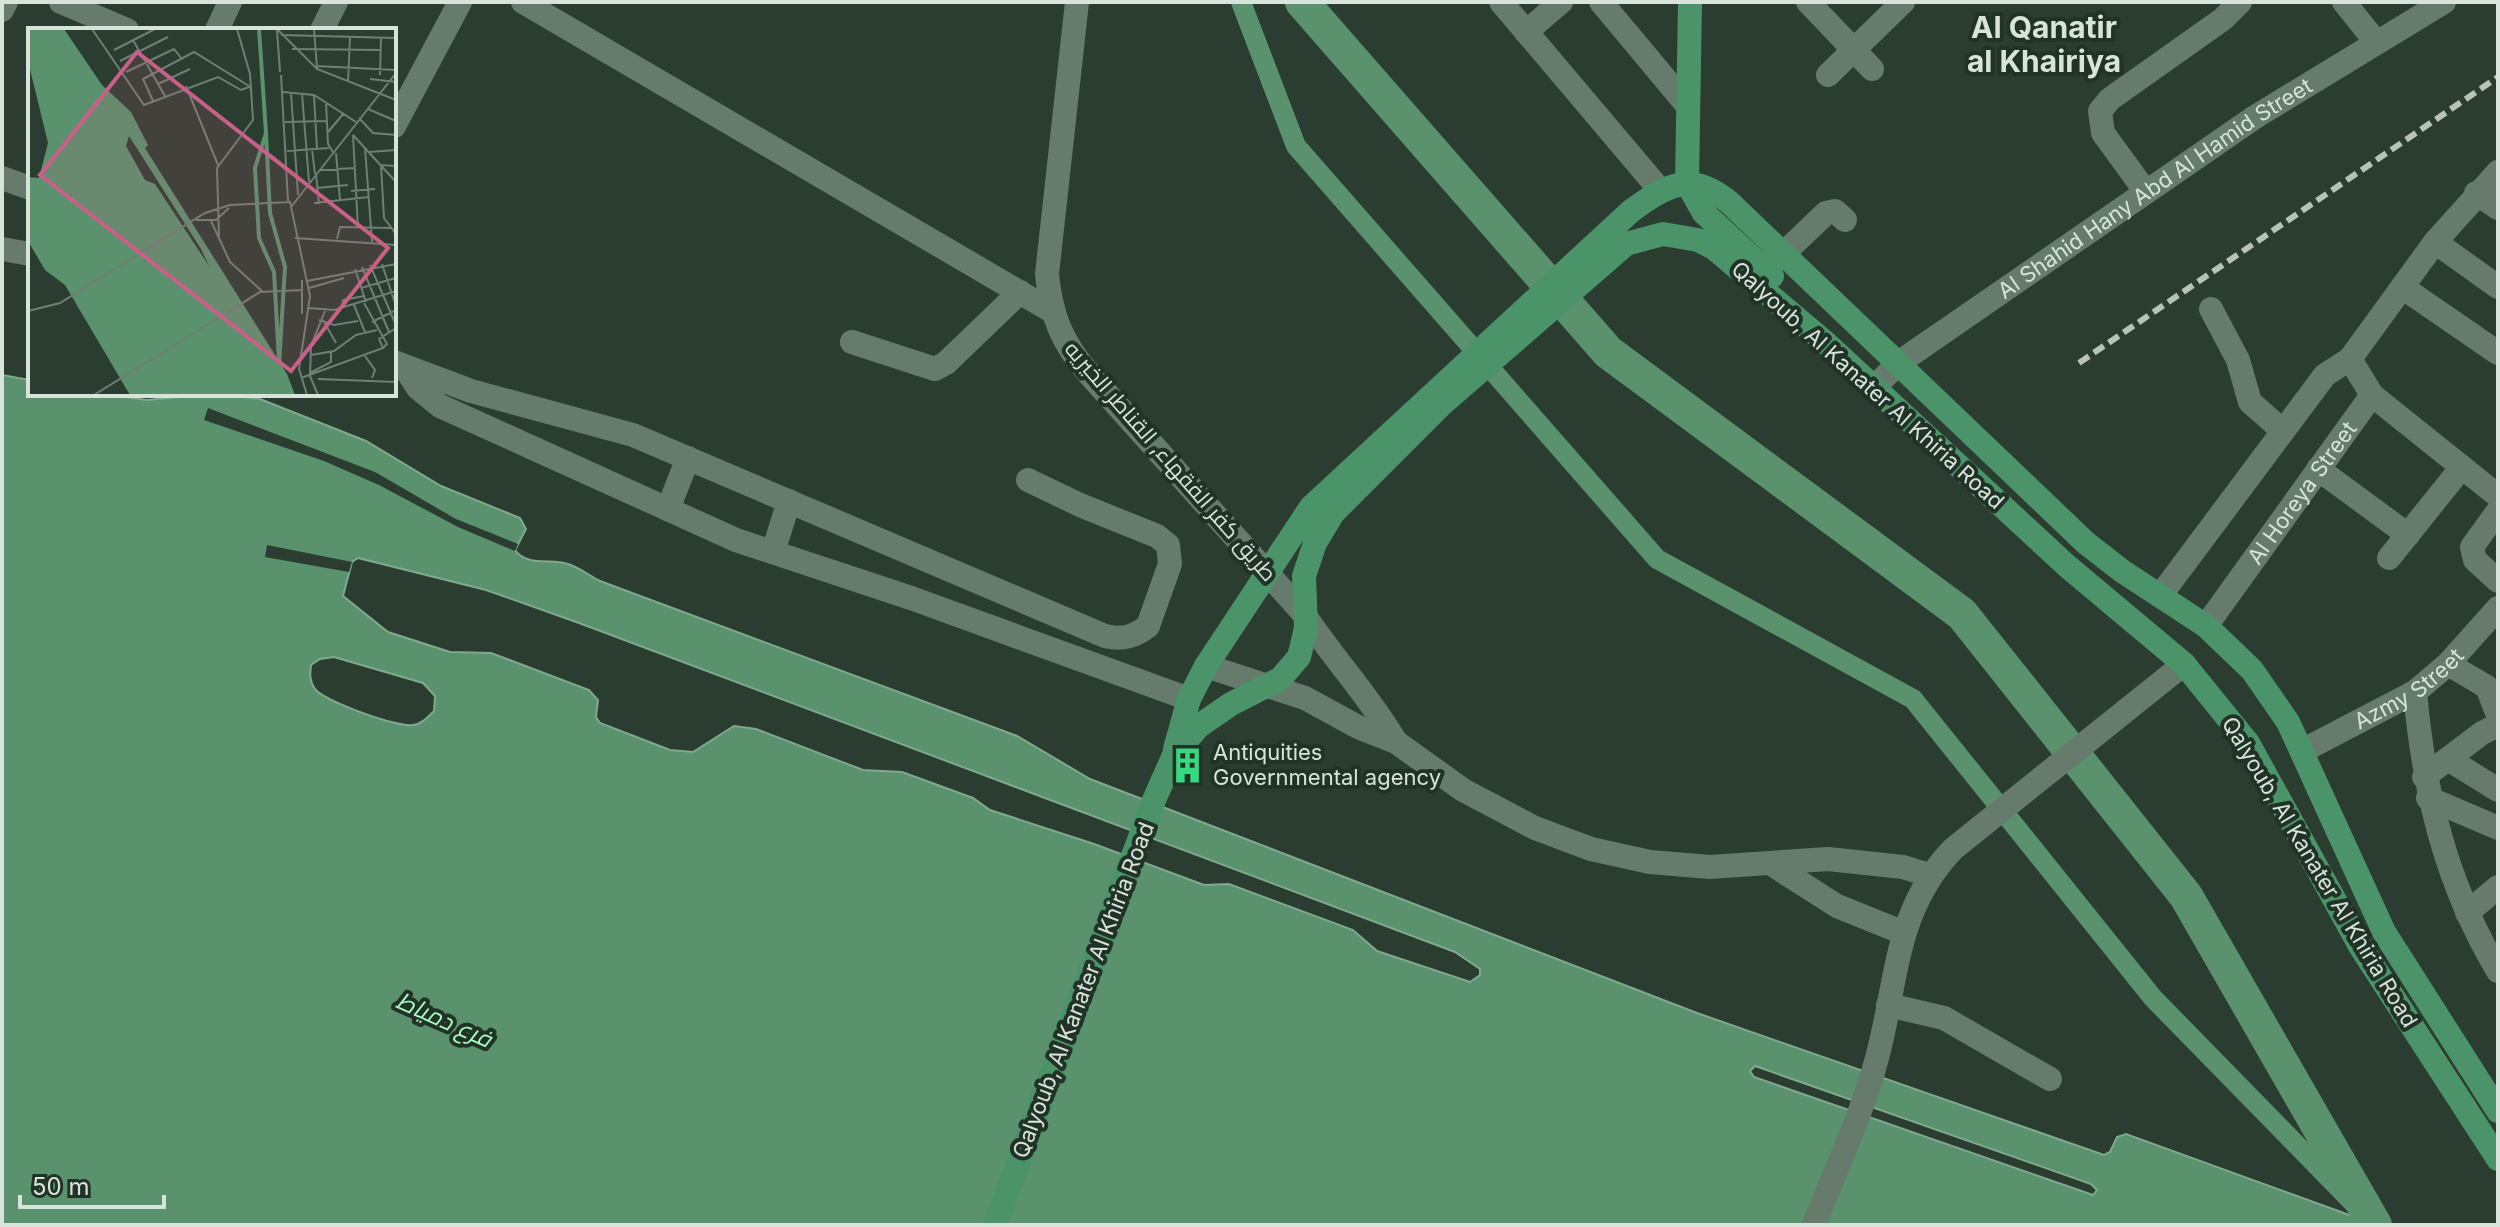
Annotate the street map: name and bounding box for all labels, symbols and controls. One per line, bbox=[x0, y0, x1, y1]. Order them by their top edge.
district label: Al Qanatir al Khairiya bbox=[1967, 9, 2121, 79]
inset map bbox=[28, 28, 396, 396]
street label: Al Shahid Hany Abd Al Hamid Street bbox=[1992, 72, 2317, 304]
street label: Qalyoub, Al Kanater Al Khiria Road bbox=[1726, 256, 2010, 514]
street label: طريق كفر الفقهاء, القناطر الخيريه bbox=[1059, 336, 1282, 587]
street label: Al Horeya Street bbox=[2242, 416, 2362, 569]
street label: Azmy Street bbox=[2350, 643, 2469, 735]
street label: Qalyoub, Al Kanater Al Khiria Road bbox=[2217, 712, 2423, 1032]
place label: Antiquities Governmental agency bbox=[1213, 739, 1441, 790]
building icon: Antiquities Governmental agency bbox=[1168, 746, 1206, 784]
street label: Qalyoub, Al Kanater Al Khiria Road bbox=[1007, 818, 1159, 1162]
water label: فرع دمياط bbox=[391, 986, 498, 1056]
scale bar bbox=[20, 1159, 164, 1209]
text: 50 m bbox=[32, 1172, 90, 1201]

